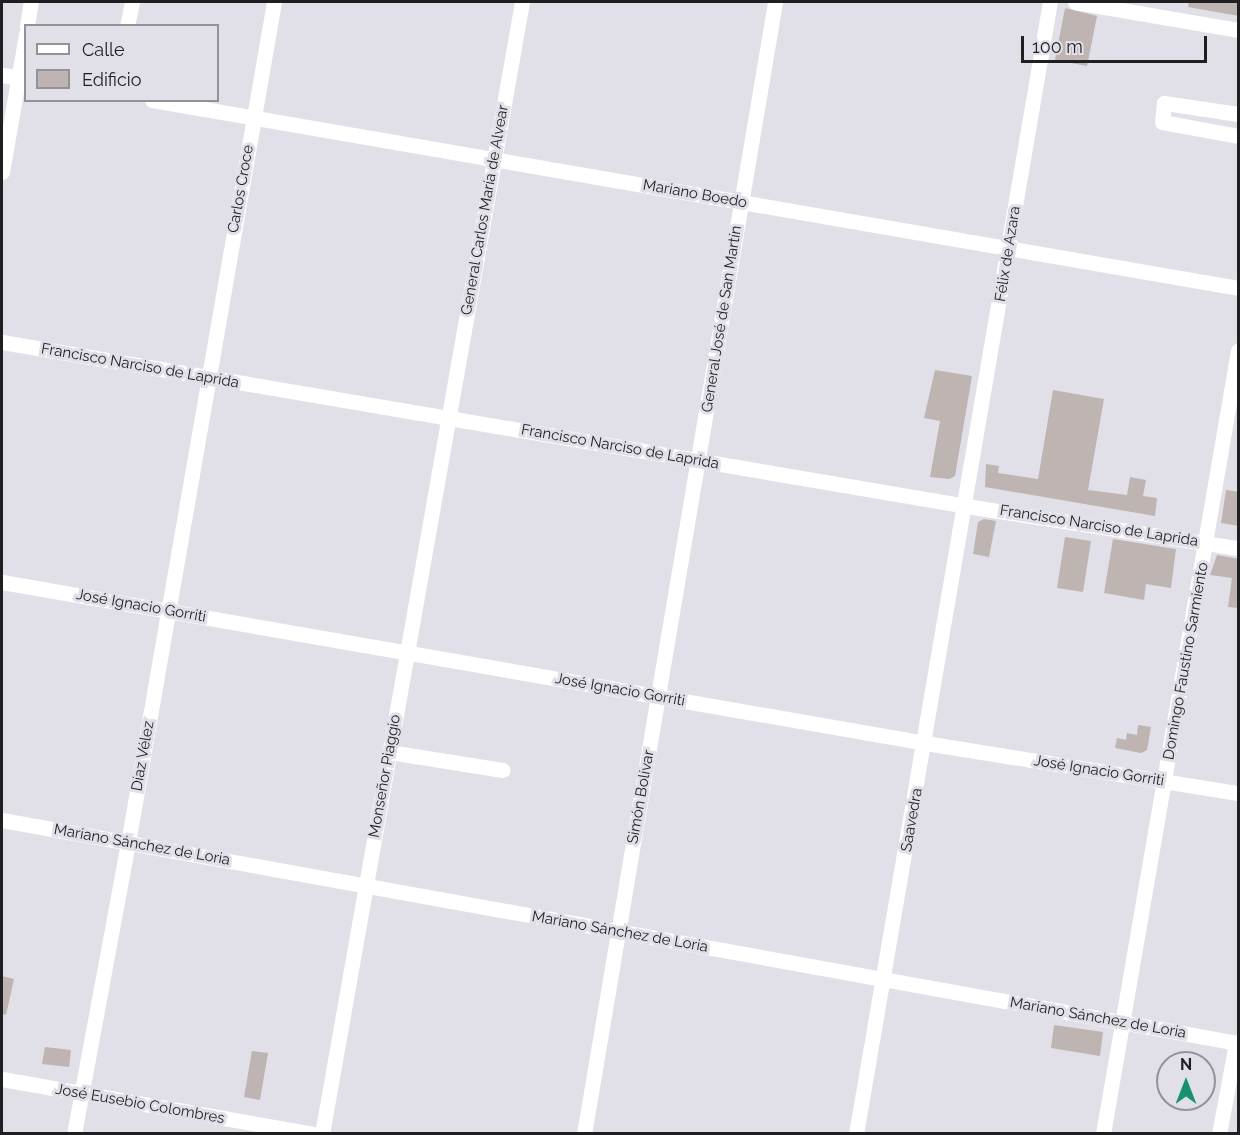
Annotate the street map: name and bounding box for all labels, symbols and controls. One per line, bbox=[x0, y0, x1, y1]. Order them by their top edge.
legend bbox=[24, 24, 219, 102]
scale bar bbox=[1024, 24, 1210, 62]
text: 100 m bbox=[1032, 36, 1083, 57]
text: Calle bbox=[82, 39, 125, 60]
text: Edificio bbox=[82, 69, 141, 90]
street label: General Carlos María de Alvear bbox=[458, 103, 512, 317]
street label: Carlos Croce bbox=[224, 144, 258, 234]
street label: Mariano Boedo bbox=[642, 176, 748, 212]
street label: Félix de Azara bbox=[992, 205, 1024, 303]
street label: General José de San Martín bbox=[698, 224, 746, 414]
street label: Francisco Narciso de Laprida bbox=[40, 340, 240, 392]
street label: Francisco Narciso de Laprida bbox=[520, 421, 720, 473]
street label: Francisco Narciso de Laprida bbox=[999, 501, 1199, 551]
street label: Domingo Faustino Sarmiento bbox=[1160, 561, 1212, 761]
street label: José Ignacio Gorriti bbox=[75, 586, 207, 626]
street label: José Ignacio Gorriti bbox=[554, 670, 686, 710]
street label: Monseñor Piaggio bbox=[365, 713, 405, 839]
street label: Díaz Vélez bbox=[128, 719, 158, 793]
street label: Simón Bolívar bbox=[624, 749, 658, 845]
street label: José Ignacio Gorriti bbox=[1033, 752, 1165, 790]
street label: Saavedra bbox=[898, 787, 926, 853]
street label: Mariano Sánchez de Loria bbox=[53, 821, 231, 869]
street label: Mariano Sánchez de Loria bbox=[531, 908, 709, 956]
street label: Mariano Sánchez de Loria bbox=[1009, 994, 1187, 1042]
north arrow bbox=[1156, 1051, 1216, 1111]
text: N bbox=[1180, 1055, 1192, 1074]
street label: José Eusebio Colombres bbox=[54, 1080, 226, 1128]

